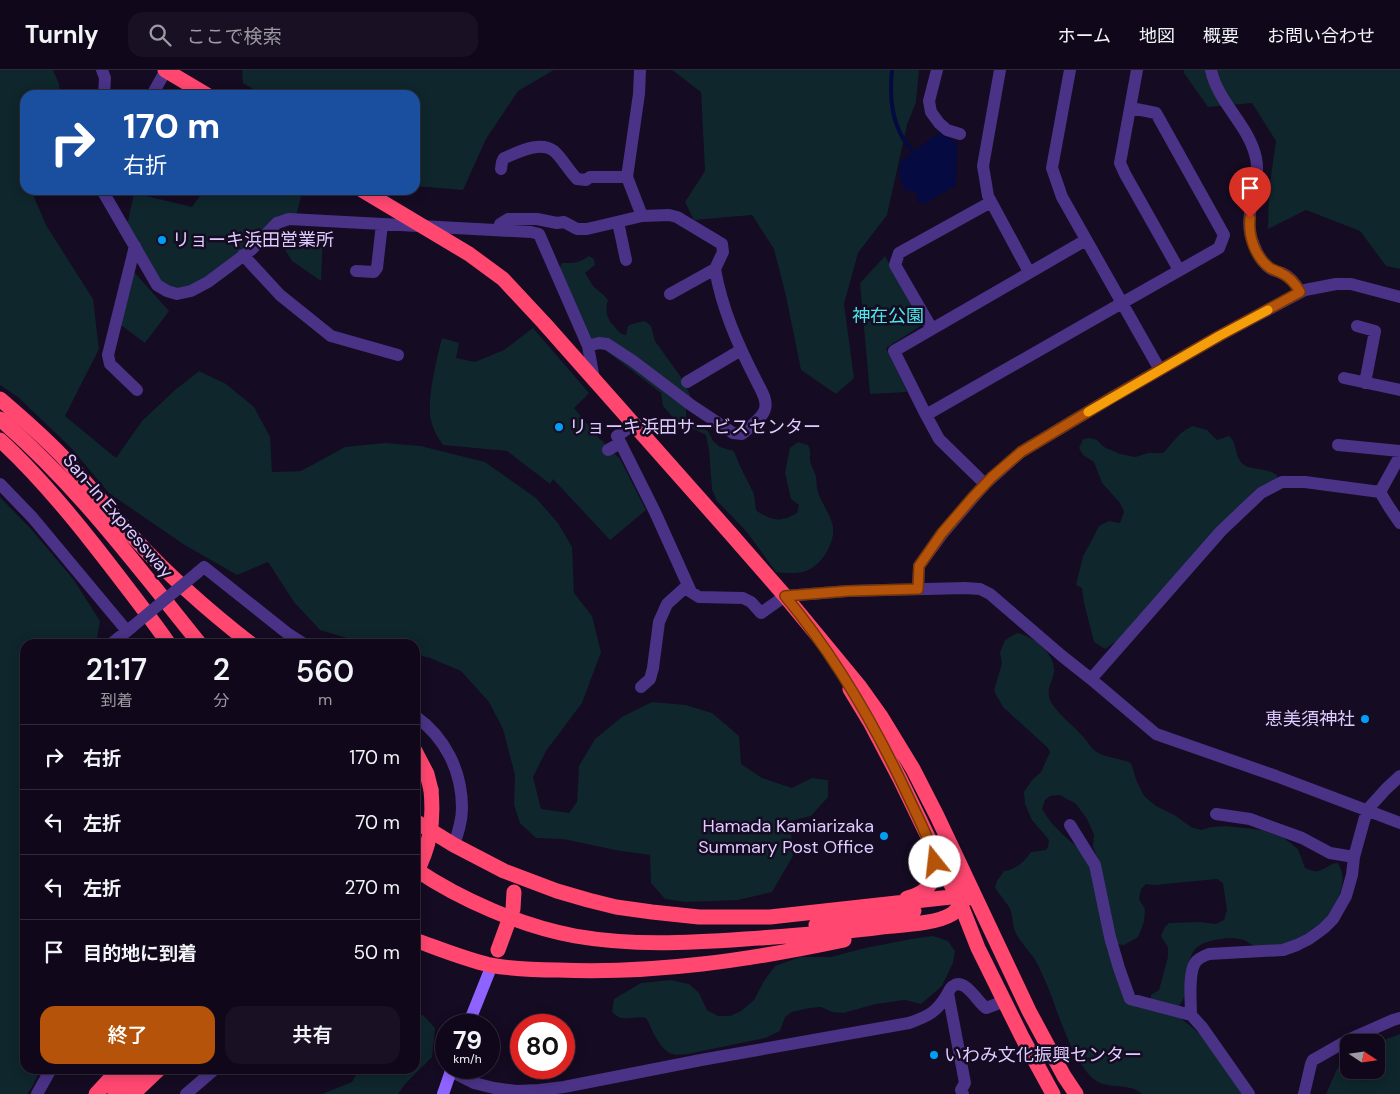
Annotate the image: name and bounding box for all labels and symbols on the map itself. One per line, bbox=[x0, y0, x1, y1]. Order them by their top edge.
pin bbox=[1229, 167, 1271, 218]
place label: リョーキ浜田営業所 bbox=[172, 228, 334, 252]
marker: リョーキ浜田営業所 bbox=[156, 234, 168, 246]
park label: 神在公園 bbox=[852, 304, 924, 328]
place label: リョーキ浜田サービスセンター bbox=[569, 415, 821, 439]
marker: リョーキ浜田サービスセンター bbox=[553, 421, 565, 433]
street label: San-In Expressway bbox=[57, 449, 179, 583]
place label: 恵美須神社 bbox=[1265, 707, 1355, 731]
marker: 恵美須神社 bbox=[1359, 713, 1371, 725]
place label: Hamada Kamiarizaka Summary Post Office bbox=[698, 814, 874, 859]
marker: Hamada Kamiarizaka Summary Post Office bbox=[878, 830, 890, 842]
position arrow bbox=[908, 835, 960, 887]
speed limit sign: 80 bbox=[510, 1014, 575, 1079]
north arrow bbox=[1340, 1034, 1385, 1079]
place label: いわみ文化振興センター bbox=[944, 1043, 1142, 1067]
marker: いわみ文化振興センター bbox=[928, 1049, 940, 1061]

